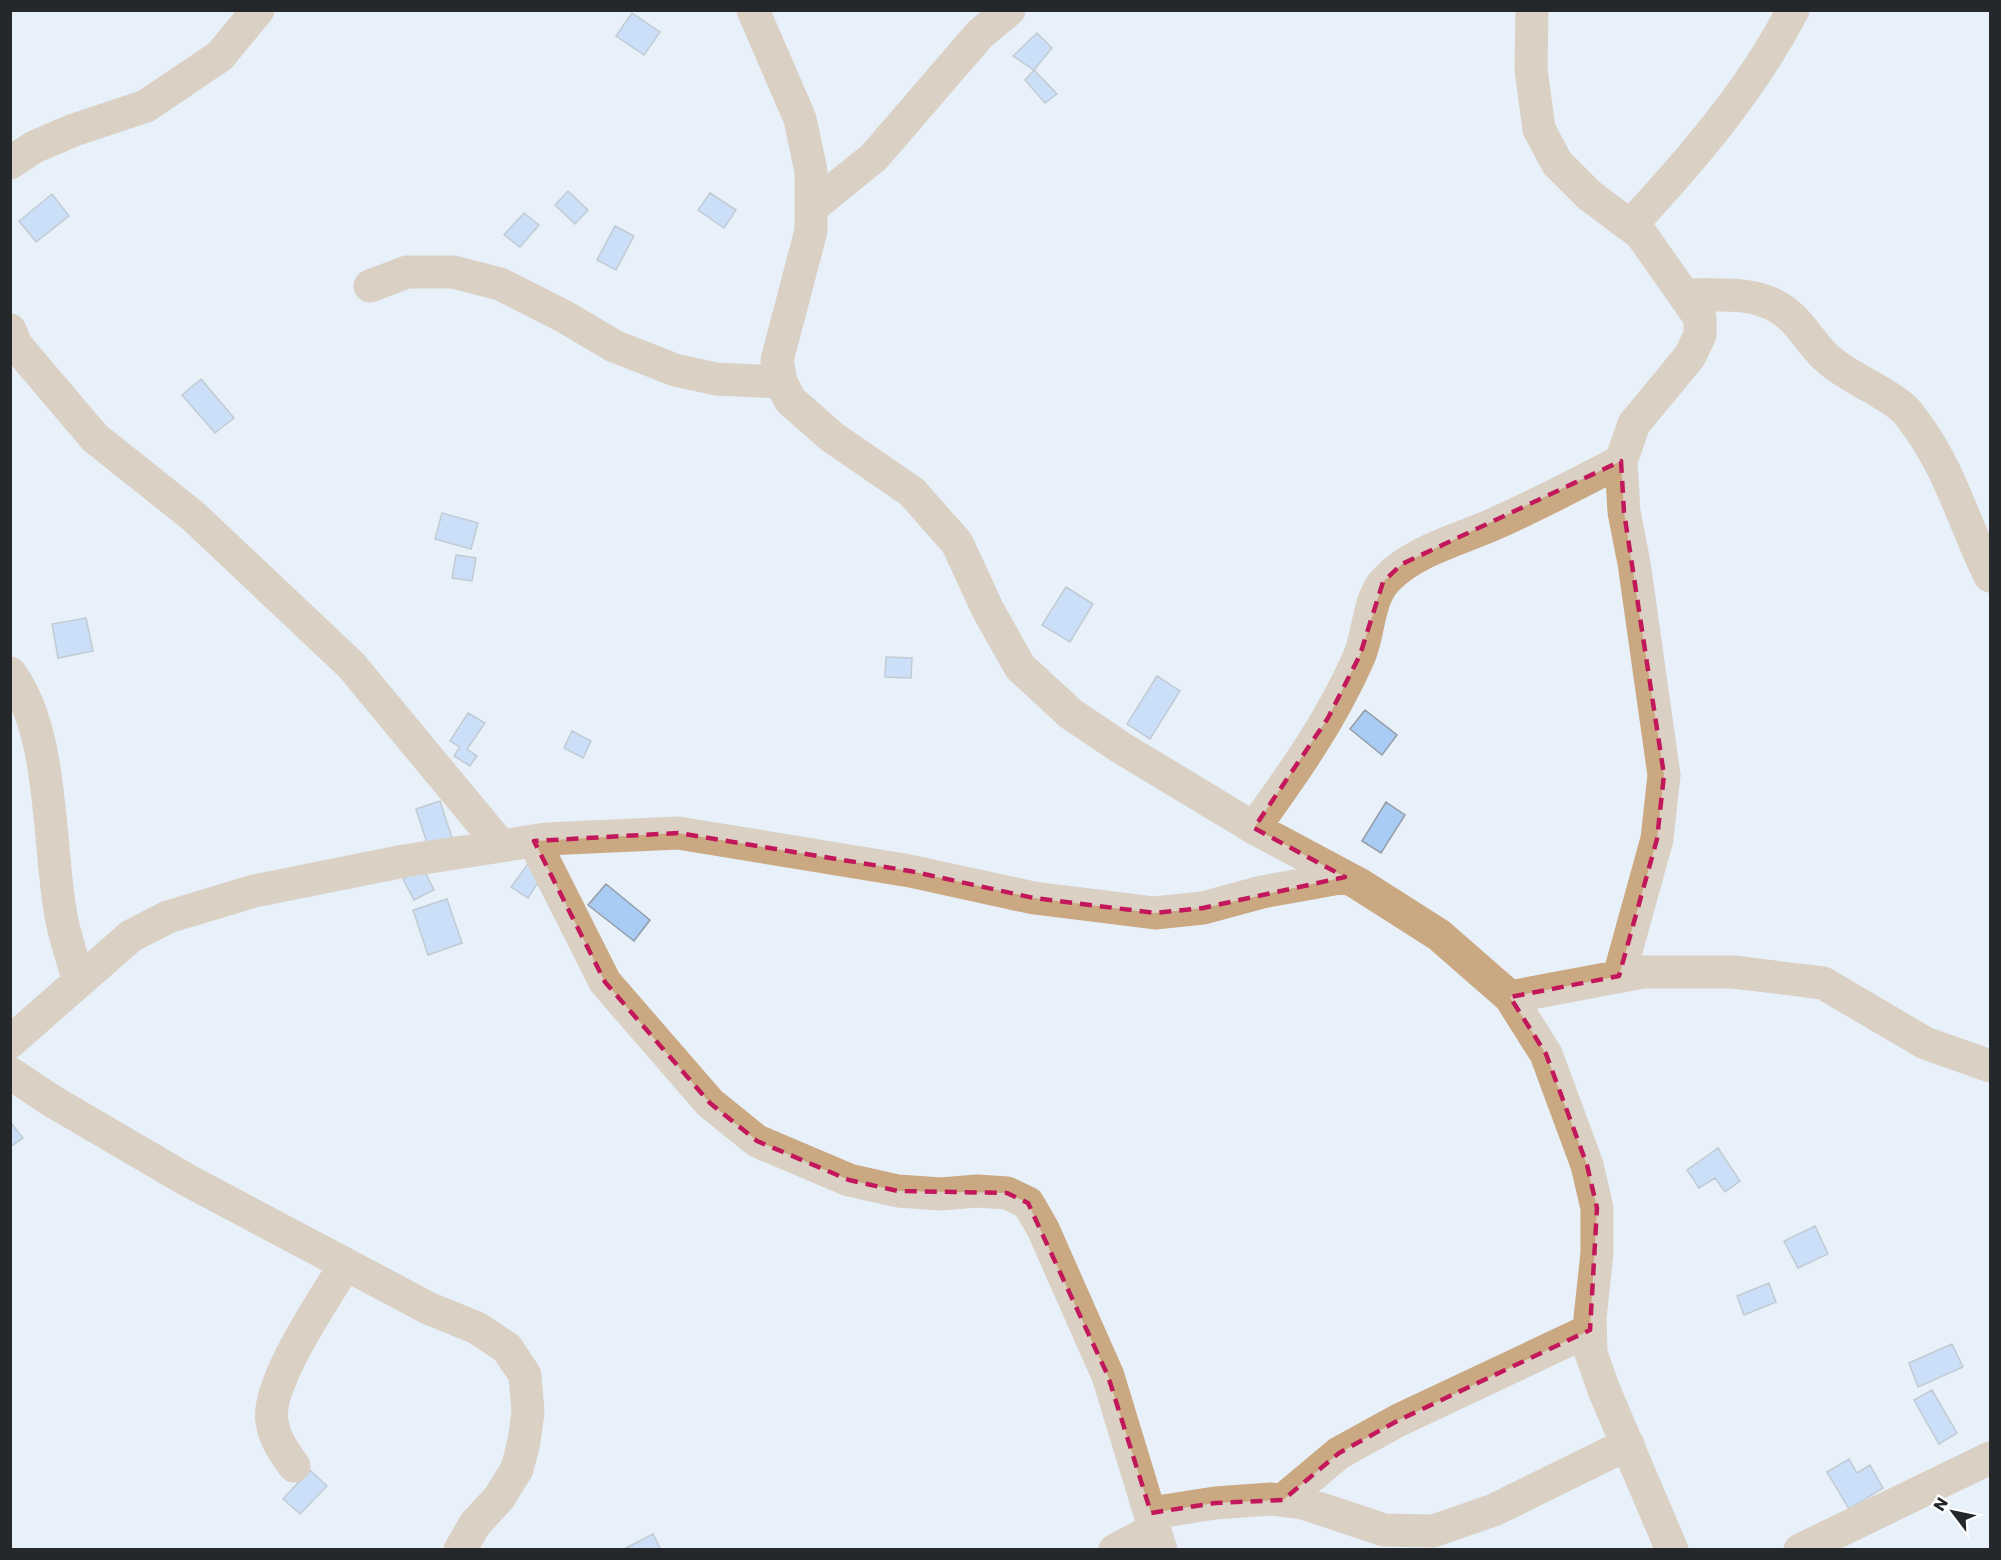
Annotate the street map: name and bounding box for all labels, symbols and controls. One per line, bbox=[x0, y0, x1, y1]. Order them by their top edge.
north arrow bbox=[1923, 1482, 1983, 1542]
text: N bbox=[1928, 1493, 1954, 1516]

